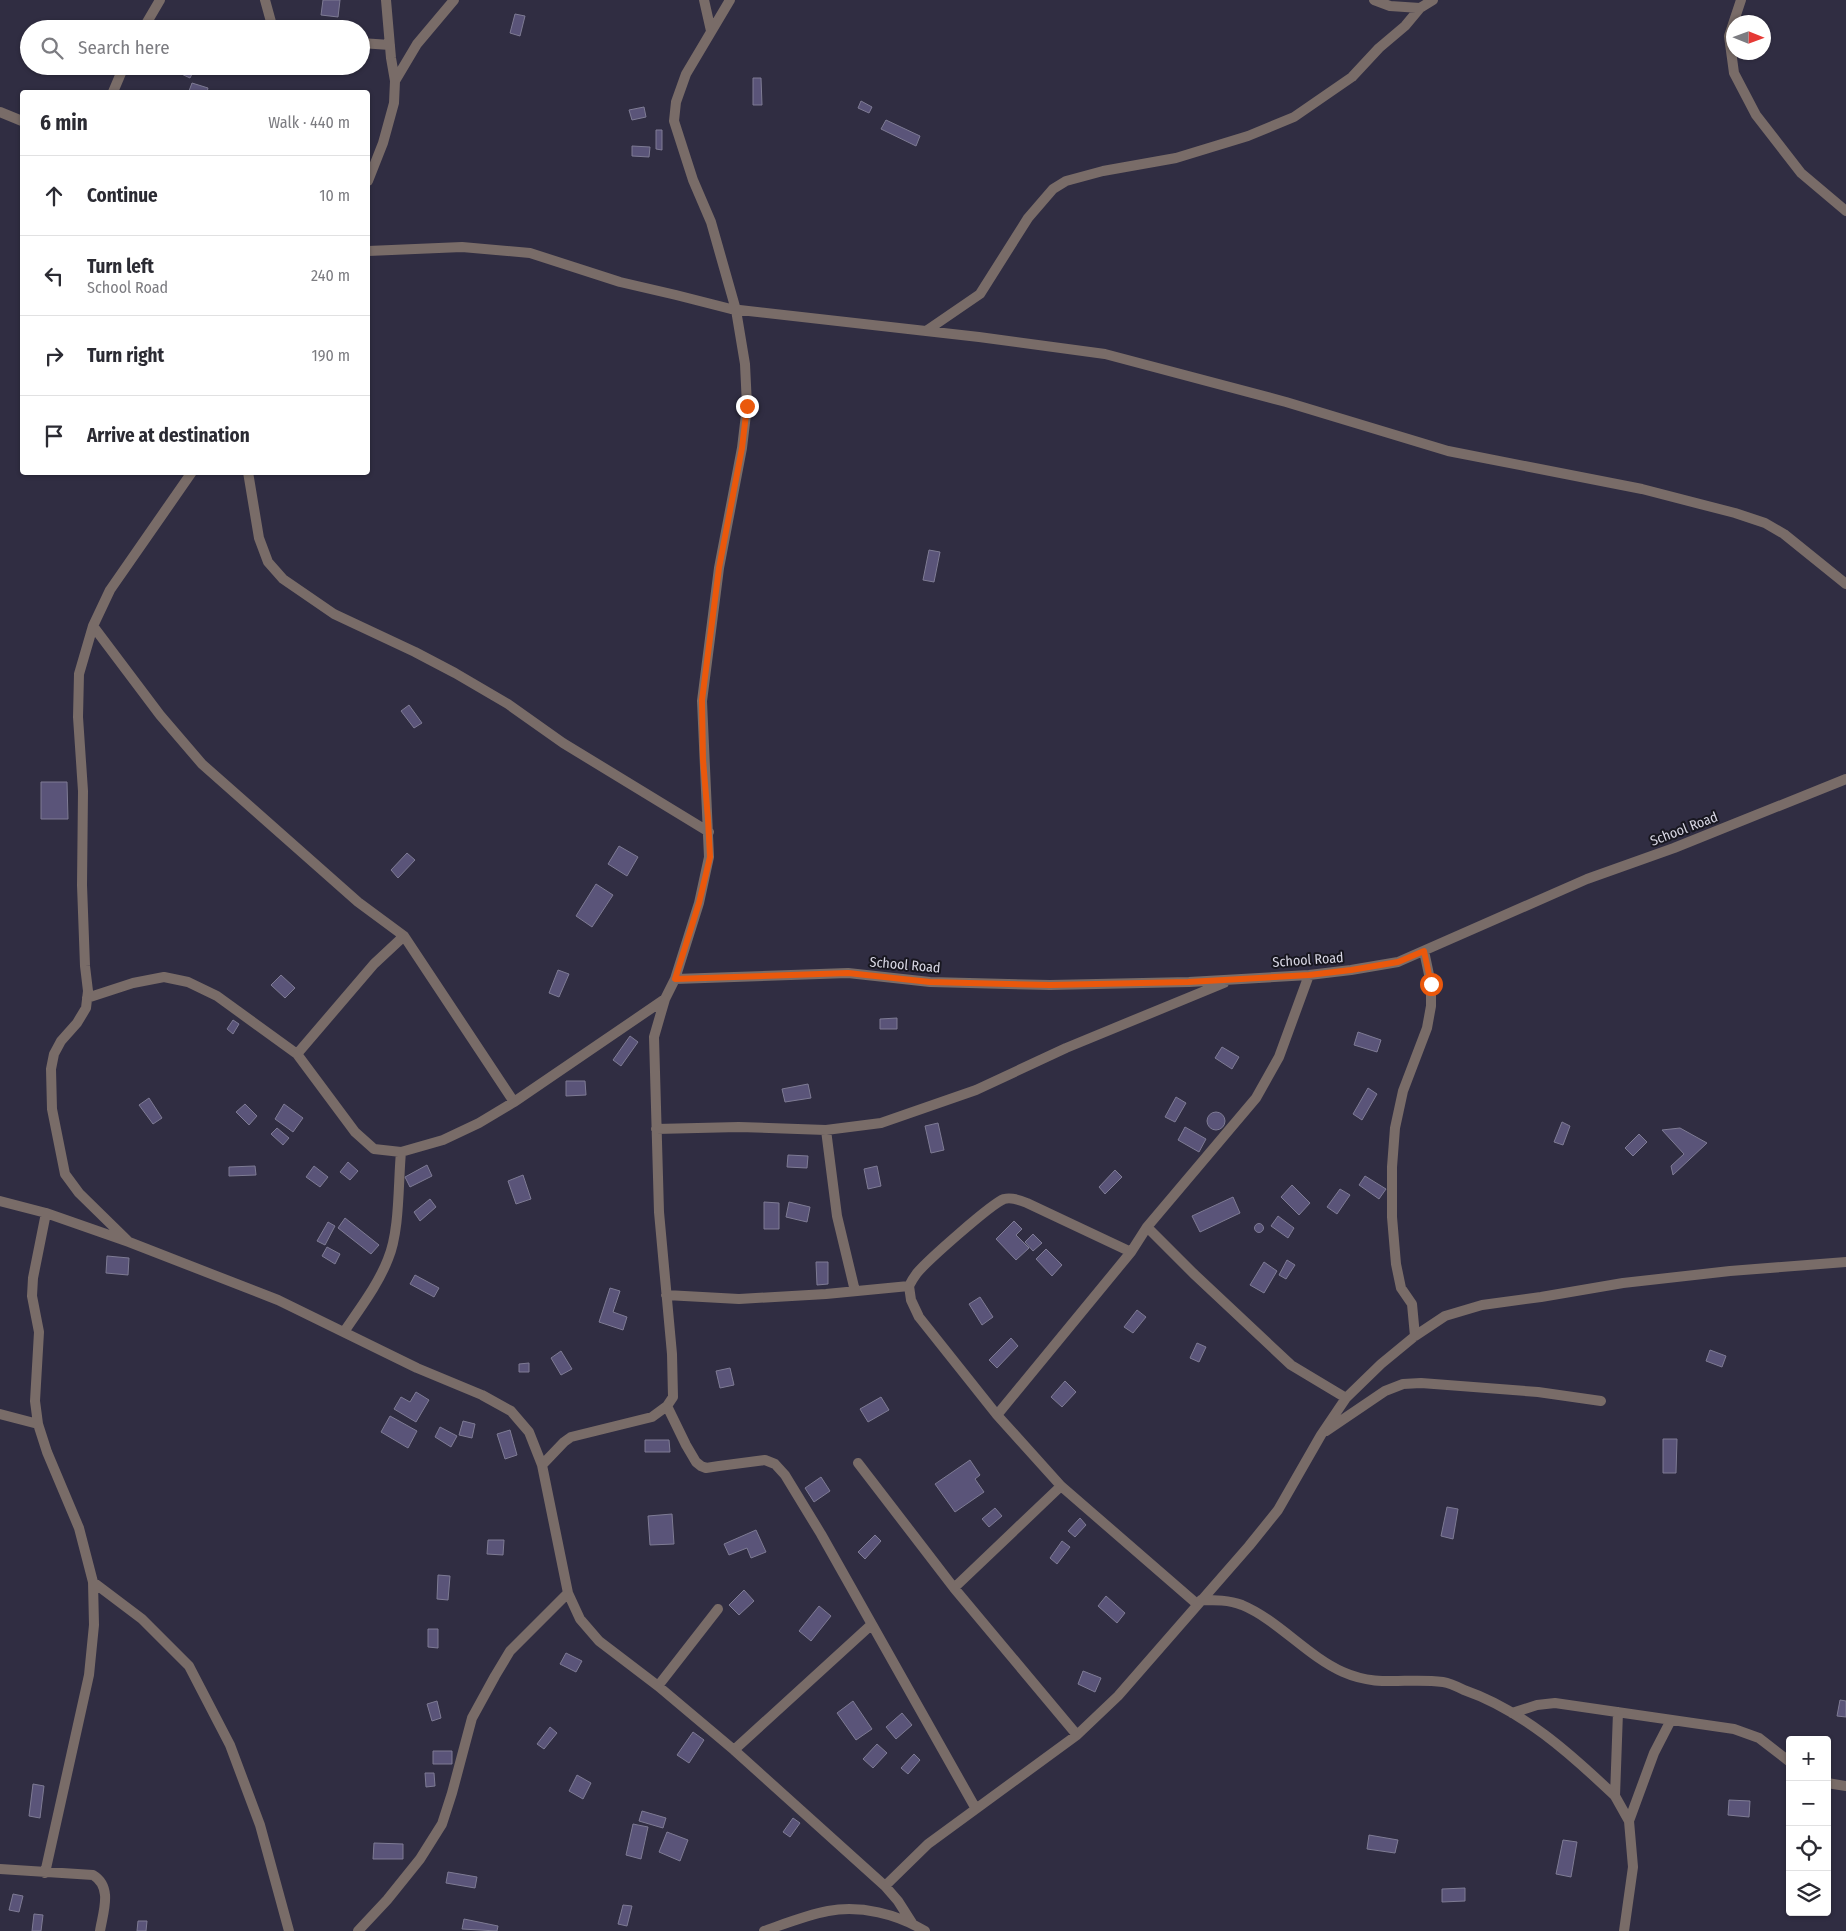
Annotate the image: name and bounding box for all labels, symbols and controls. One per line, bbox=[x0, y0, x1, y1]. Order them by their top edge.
north arrow bbox=[1726, 15, 1771, 60]
search box bbox=[20, 20, 370, 75]
icon: search bbox=[38, 34, 66, 62]
text: Search here bbox=[78, 36, 170, 59]
text: 6 min bbox=[40, 110, 88, 136]
text: Walk · 440 m bbox=[268, 113, 350, 132]
icon: ahead bbox=[40, 182, 68, 210]
text: Continue bbox=[87, 184, 158, 207]
text: 10 m bbox=[319, 186, 350, 205]
text: Turn left bbox=[87, 255, 154, 278]
icon: left bbox=[40, 262, 68, 290]
text: 240 m bbox=[311, 266, 350, 285]
text: School Road bbox=[87, 278, 168, 297]
icon: right bbox=[40, 342, 68, 370]
text: Turn right bbox=[87, 344, 164, 367]
text: 190 m bbox=[312, 346, 350, 365]
route end bbox=[736, 395, 759, 418]
icon: arrive bbox=[40, 422, 68, 450]
text: Arrive at destination bbox=[87, 424, 250, 447]
street label: School Road bbox=[1648, 808, 1720, 850]
street label: School Road bbox=[1272, 949, 1344, 971]
street label: School Road bbox=[869, 953, 941, 977]
route start bbox=[1420, 973, 1443, 996]
map controls bbox=[1786, 1736, 1831, 1916]
button: + bbox=[1786, 1736, 1831, 1781]
button: − bbox=[1786, 1781, 1831, 1826]
button: locate bbox=[1786, 1826, 1831, 1871]
button: layers bbox=[1786, 1871, 1831, 1916]

